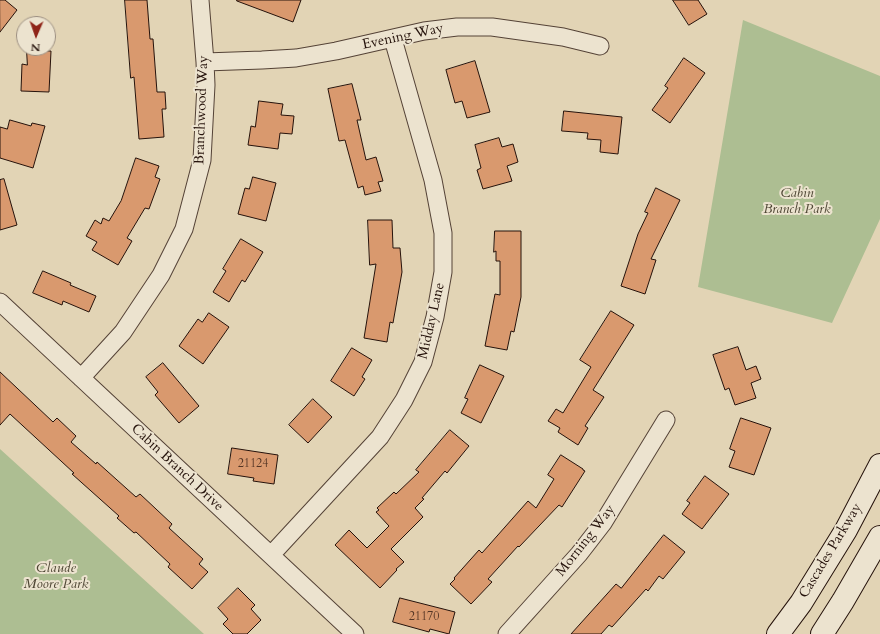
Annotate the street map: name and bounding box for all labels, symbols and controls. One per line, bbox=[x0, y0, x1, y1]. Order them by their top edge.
north arrow bbox=[16, 16, 56, 56]
street label: Evening Way bbox=[361, 20, 445, 54]
text: N bbox=[31, 40, 41, 55]
street label: Branchwood Way bbox=[192, 55, 212, 165]
park label: Cabin Branch Park bbox=[763, 186, 831, 218]
street label: Midday Lane bbox=[415, 281, 449, 361]
street label: Cabin Branch Drive bbox=[127, 421, 227, 515]
house number: 21124 bbox=[238, 457, 268, 471]
street label: Cascades Parkway bbox=[796, 501, 866, 601]
street label: Morning Way bbox=[553, 502, 619, 580]
park label: Claude Moore Park bbox=[23, 561, 89, 594]
house number: 21170 bbox=[409, 610, 439, 624]

